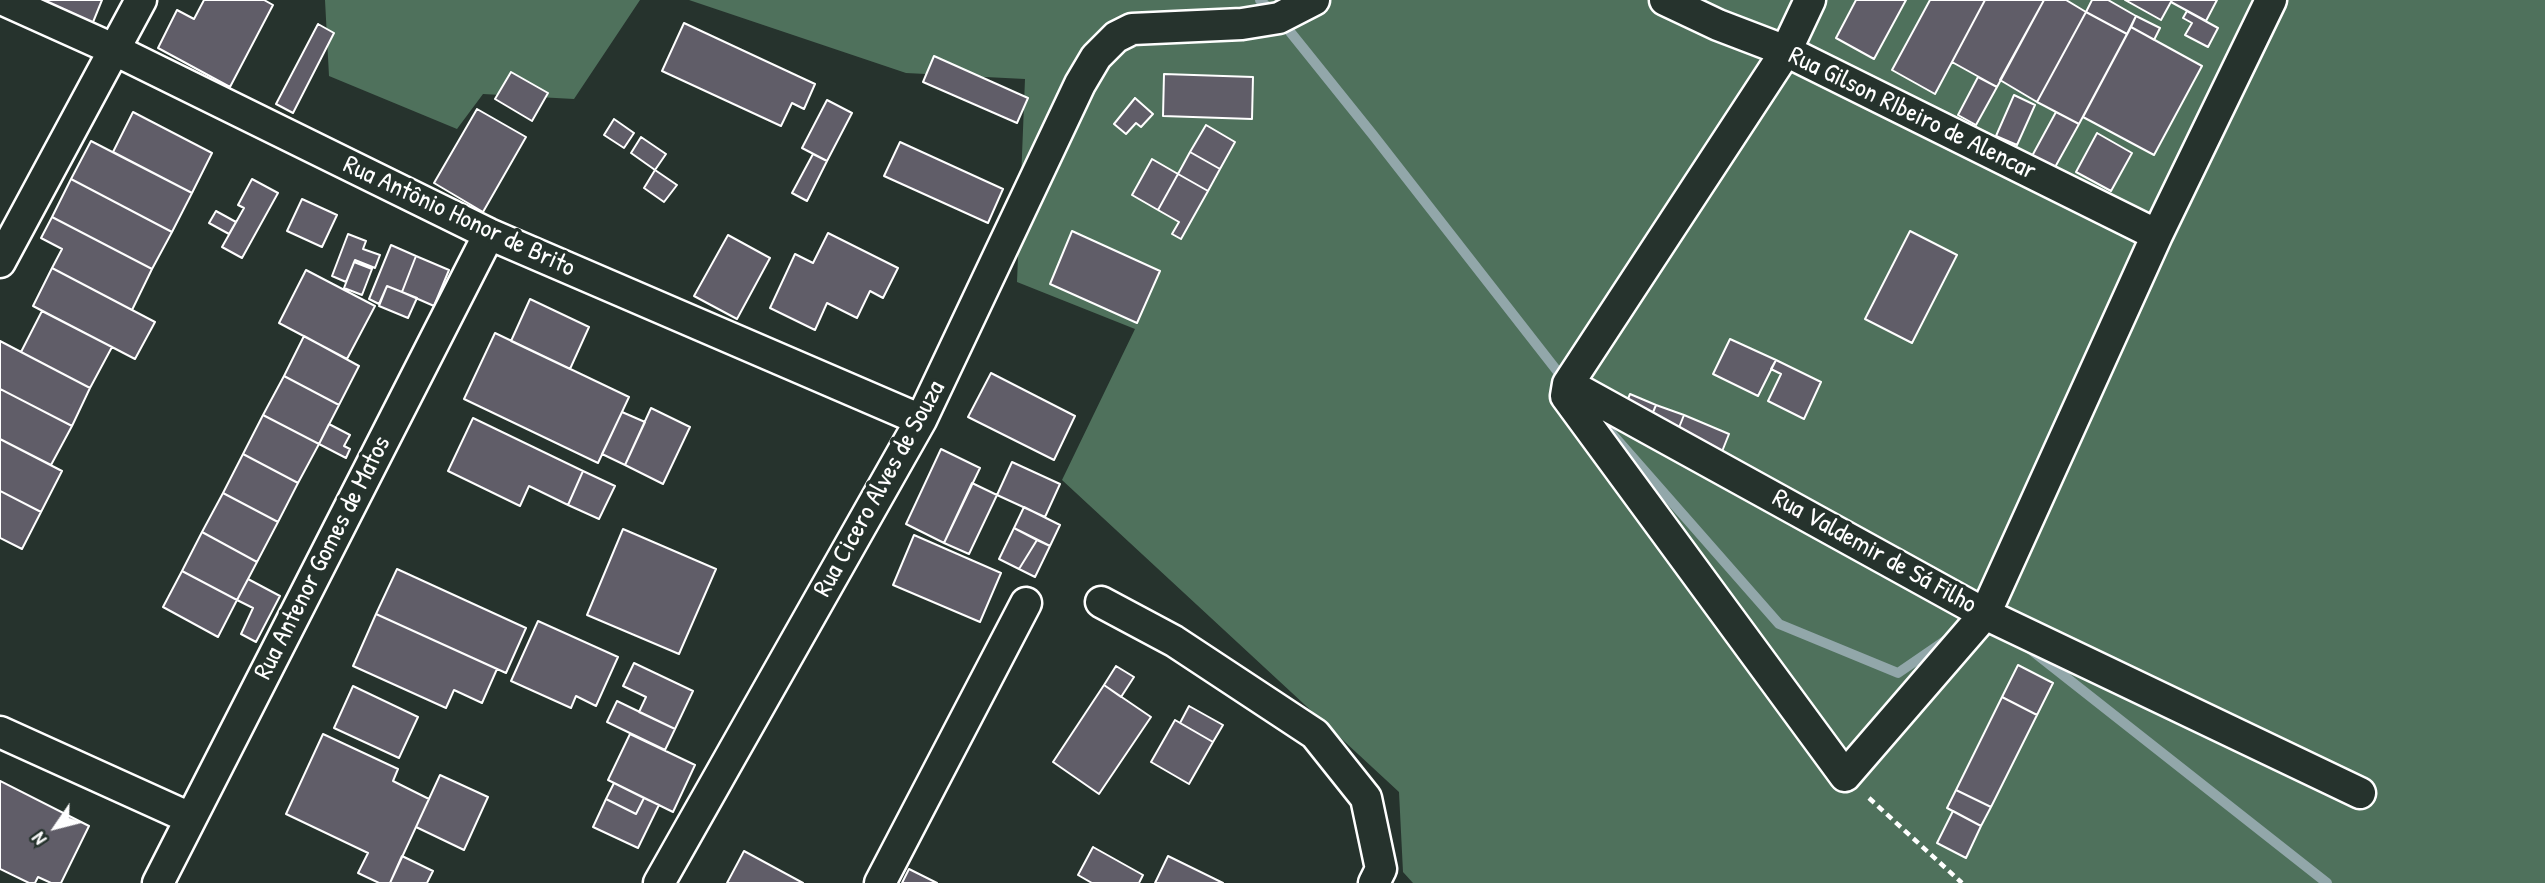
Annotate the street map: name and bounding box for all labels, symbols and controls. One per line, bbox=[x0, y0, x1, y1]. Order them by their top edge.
street label: Rua Gilson RIbeiro de Alencar bbox=[1783, 40, 2041, 188]
street label: Rua Antônio Honor de Brito bbox=[338, 150, 580, 284]
street label: Rua Cicero Alves de Souza bbox=[808, 375, 952, 603]
street label: Rua Antenor Gomes de Matos bbox=[248, 431, 398, 685]
street label: Rua Valdemir de Sá Filho bbox=[1766, 483, 1982, 621]
north arrow bbox=[21, 792, 91, 862]
text: N bbox=[25, 827, 52, 851]

